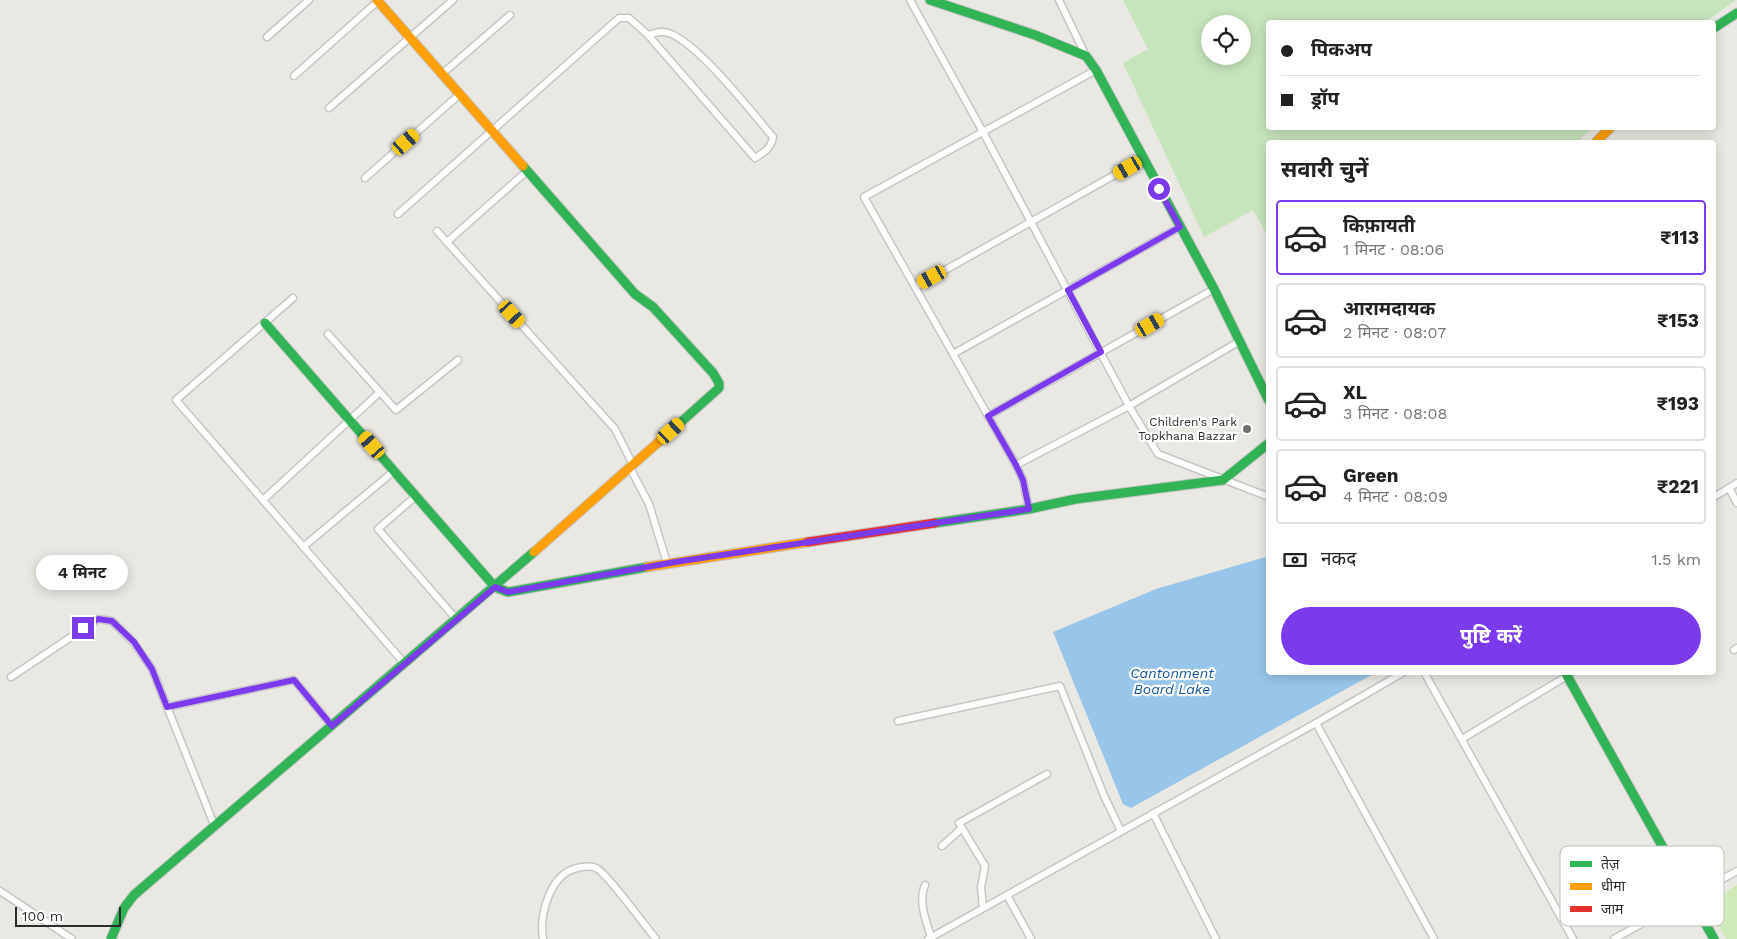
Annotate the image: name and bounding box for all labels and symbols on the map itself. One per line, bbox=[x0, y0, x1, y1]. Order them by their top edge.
car bbox=[389, 126, 422, 158]
car bbox=[1111, 154, 1144, 182]
route start bbox=[1148, 178, 1170, 200]
car bbox=[915, 263, 948, 291]
car bbox=[496, 298, 527, 330]
car bbox=[1133, 311, 1166, 339]
car bbox=[654, 415, 687, 447]
place label: Children's Park Topkhana Bazzar bbox=[1138, 415, 1237, 443]
marker: Children's Park Topkhana Bazzar bbox=[1241, 423, 1253, 435]
car bbox=[356, 429, 387, 461]
callout: 4 मिनट bbox=[37, 556, 129, 590]
route end bbox=[72, 617, 94, 639]
water label: Cantonment Board Lake bbox=[1130, 665, 1214, 697]
legend bbox=[1560, 846, 1724, 926]
text: तेज़ bbox=[1601, 855, 1620, 872]
text: धीमा bbox=[1601, 878, 1626, 894]
text: जाम bbox=[1601, 901, 1624, 917]
scale bar bbox=[15, 904, 121, 927]

